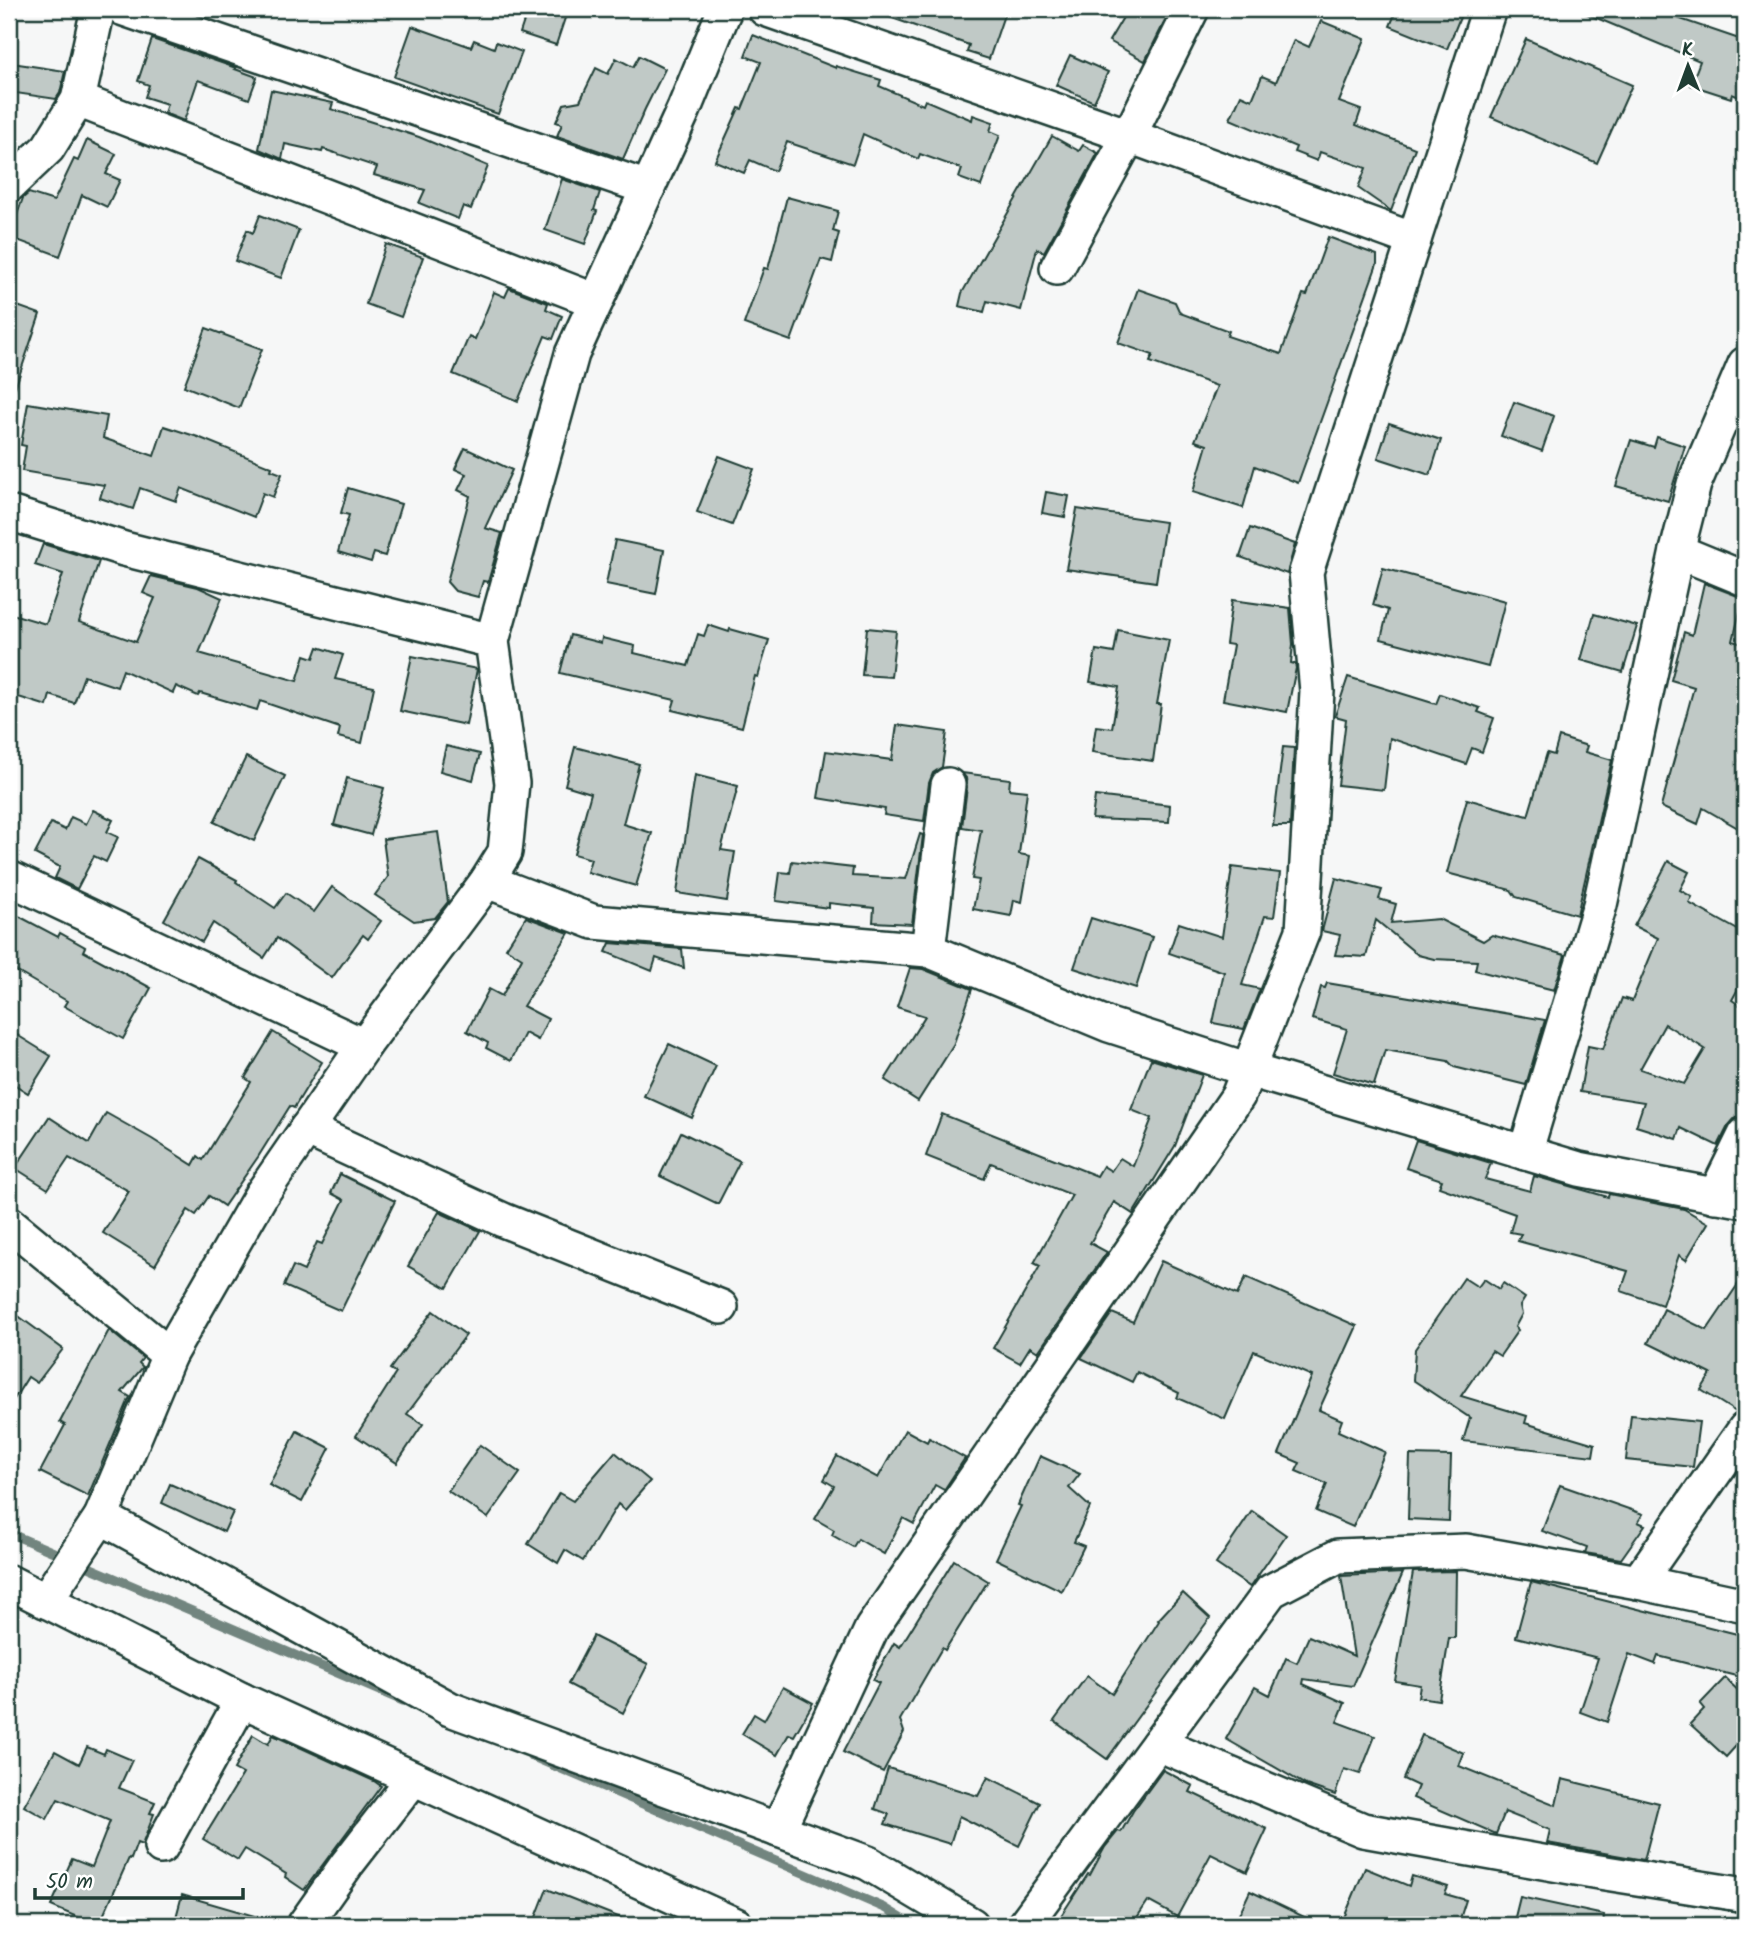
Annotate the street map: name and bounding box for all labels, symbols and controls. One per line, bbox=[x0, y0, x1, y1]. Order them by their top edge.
north arrow bbox=[1652, 32, 1722, 102]
text: K bbox=[1682, 36, 1694, 66]
scale bar bbox=[35, 1857, 243, 1901]
text: 50 m bbox=[46, 1866, 93, 1899]

